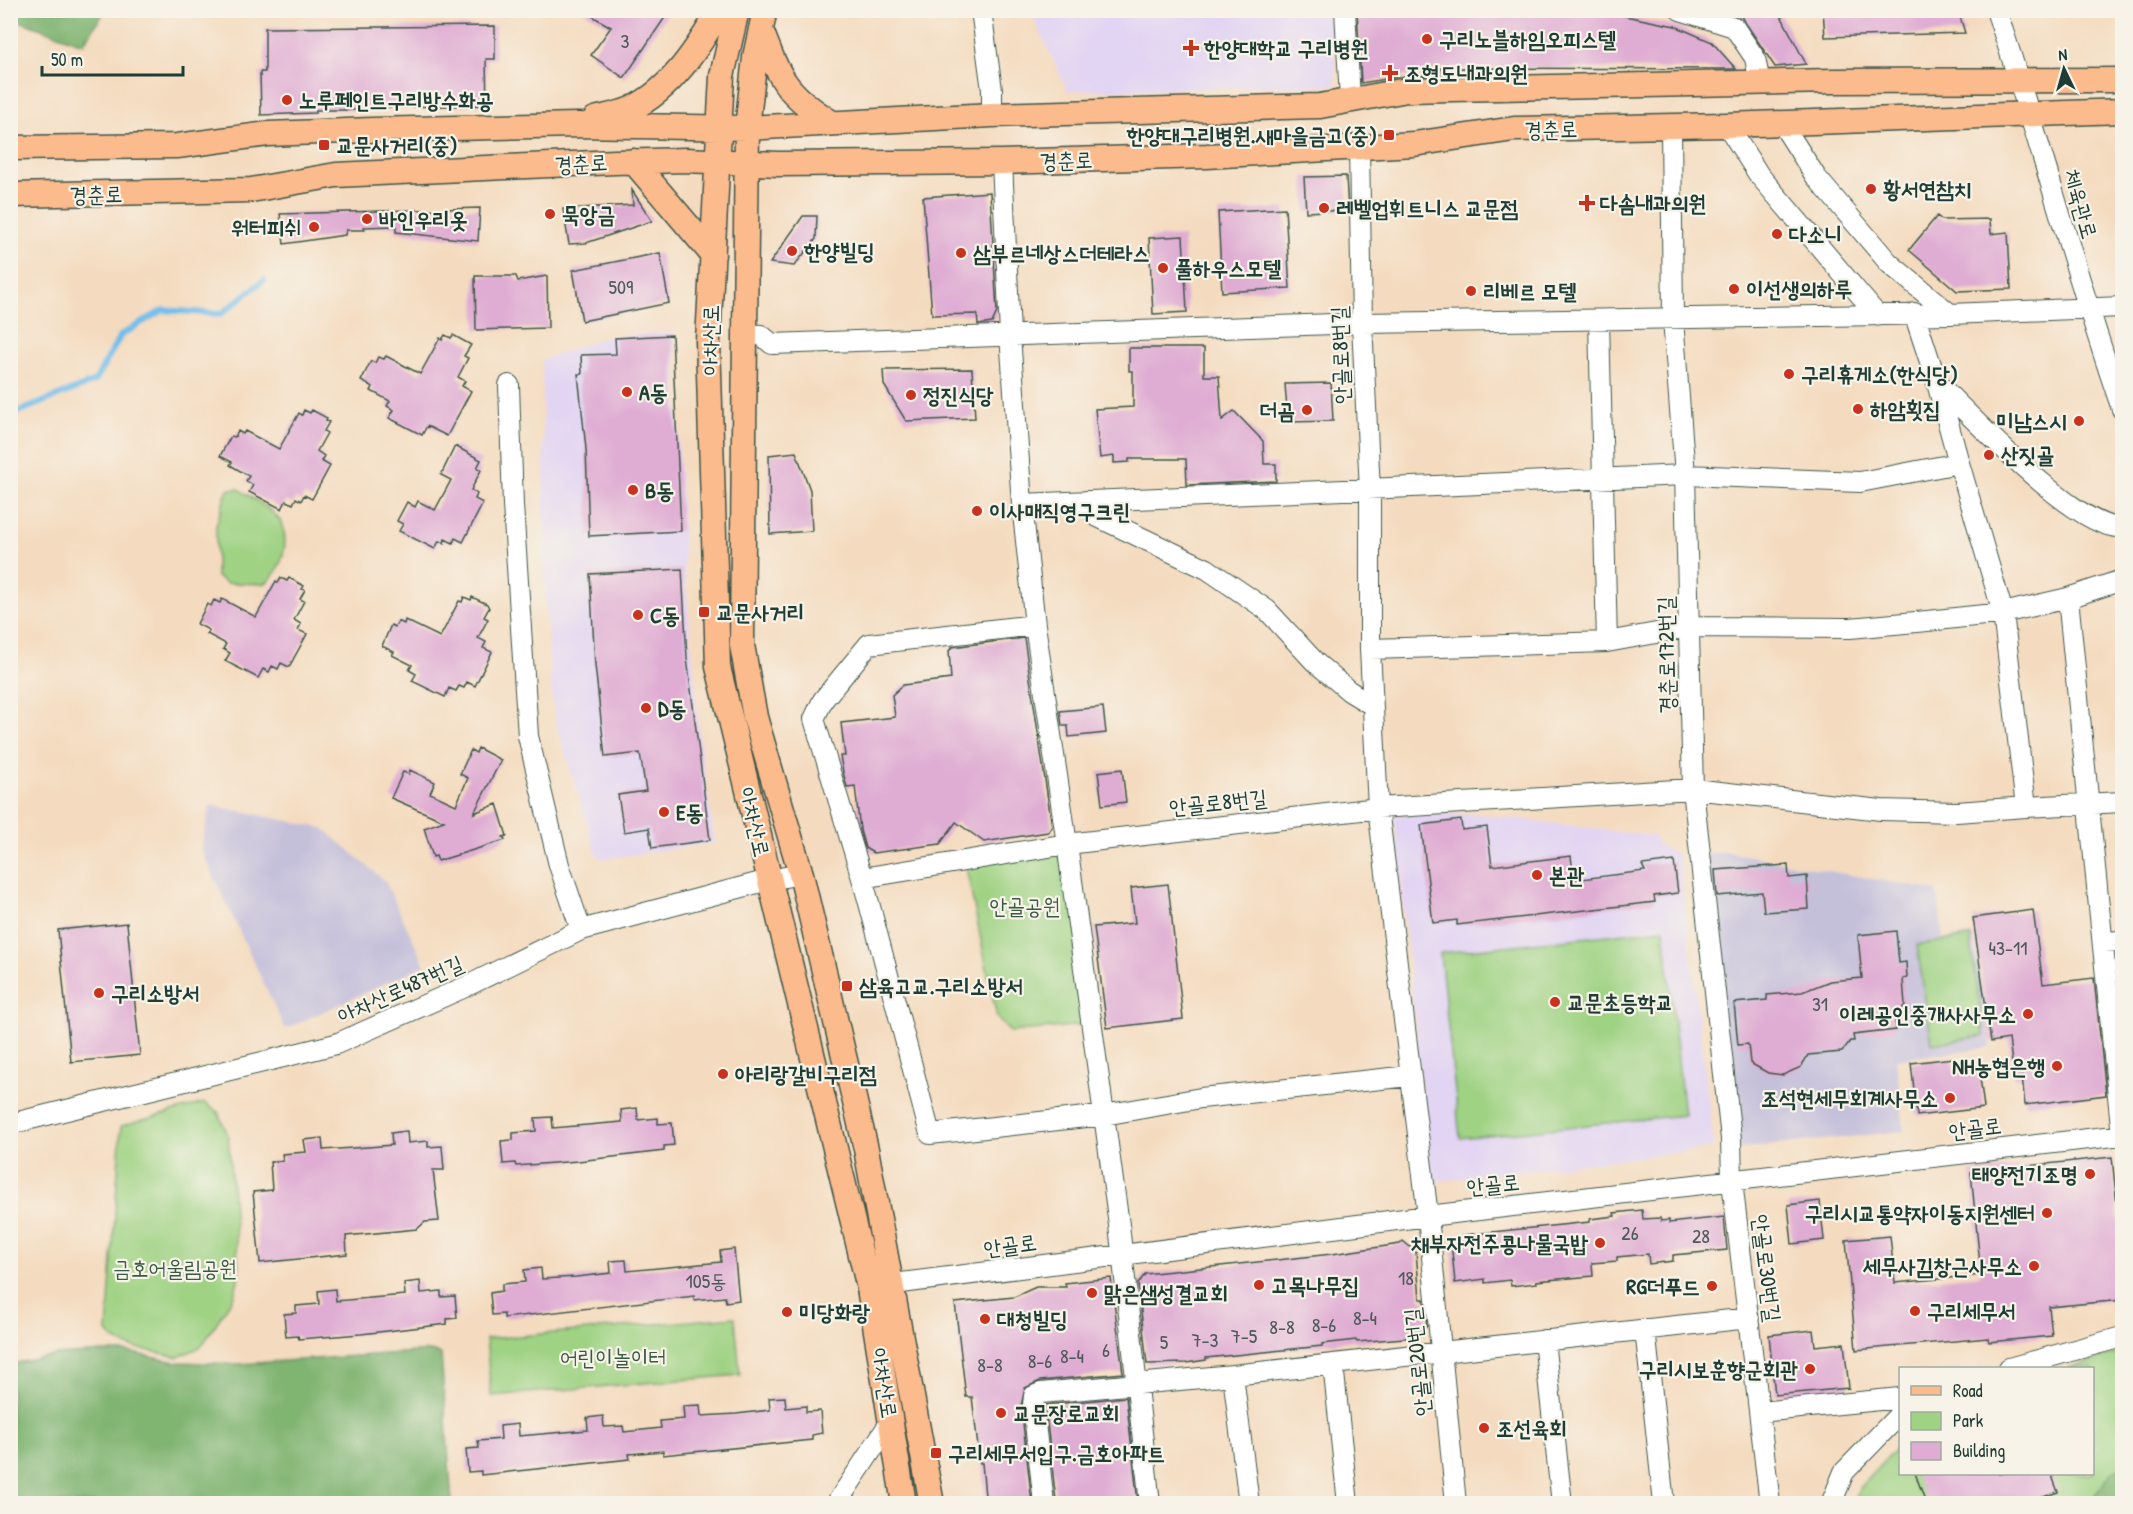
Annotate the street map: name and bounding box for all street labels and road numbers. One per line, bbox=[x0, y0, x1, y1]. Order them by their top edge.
street label: 경춘로 bbox=[1524, 114, 1578, 144]
street label: 경춘로 bbox=[1039, 144, 1093, 176]
street label: 경춘로 bbox=[554, 147, 608, 179]
street label: 체육관로 bbox=[2057, 166, 2105, 242]
street label: 경춘로 bbox=[69, 179, 123, 209]
street label: 아차산로 bbox=[694, 304, 726, 376]
street label: 안골로8번길 bbox=[1323, 305, 1357, 405]
street label: 경춘로172번길 bbox=[1650, 596, 1682, 714]
street label: 안골로8번길 bbox=[1168, 782, 1269, 822]
street label: 아차산로 bbox=[732, 784, 778, 860]
street label: 아차산로487번길 bbox=[332, 948, 468, 1030]
street label: 안골로 bbox=[1947, 1110, 2003, 1146]
street label: 안골로 bbox=[1465, 1166, 1521, 1202]
street label: 안골로30번길 bbox=[1746, 1212, 1789, 1324]
street label: 안골로 bbox=[982, 1226, 1038, 1264]
street label: 안골로20번길 bbox=[1396, 1306, 1438, 1418]
street label: 아차산로 bbox=[865, 1346, 905, 1420]

